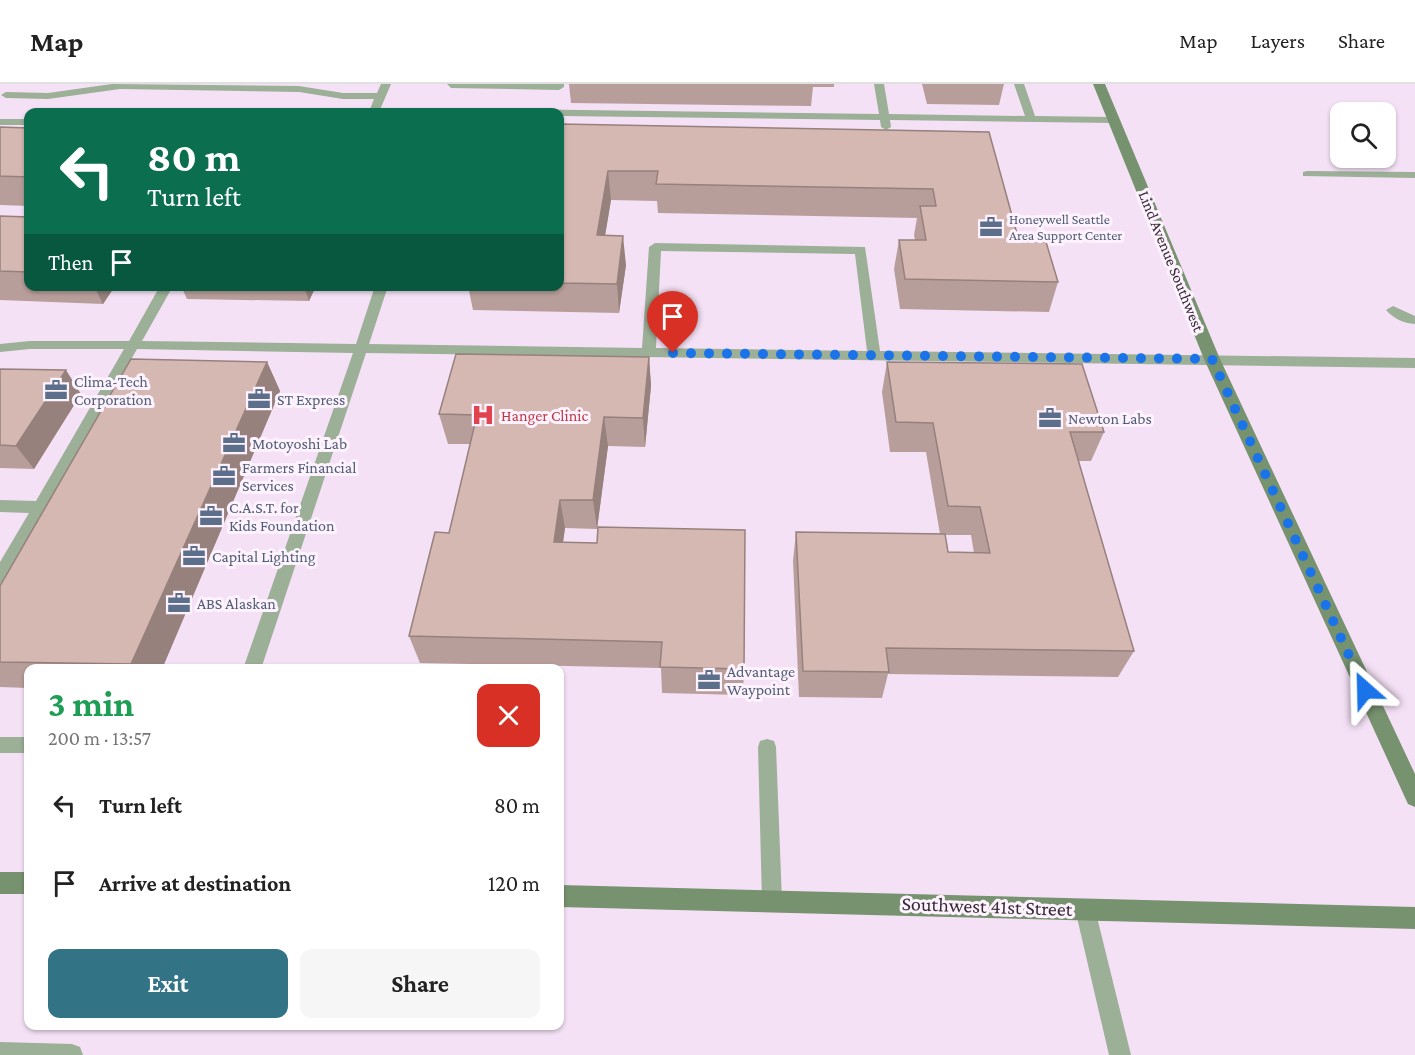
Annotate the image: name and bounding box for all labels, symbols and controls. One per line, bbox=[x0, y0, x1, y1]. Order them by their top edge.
text: Map bbox=[30, 26, 83, 57]
text: Map bbox=[1179, 29, 1218, 53]
text: Layers bbox=[1251, 29, 1305, 53]
text: Share bbox=[1338, 29, 1385, 53]
map controls bbox=[1330, 102, 1396, 168]
button: search bbox=[1330, 102, 1396, 168]
icon: left bbox=[48, 132, 126, 210]
text: 80 m bbox=[147, 133, 241, 180]
text: Turn left bbox=[147, 182, 241, 212]
street label: Lind Avenue Southwest bbox=[1136, 188, 1208, 335]
place label: Honeywell Seattle Area Support Center bbox=[1009, 211, 1122, 243]
office icon: Honeywell Seattle Area Support Center bbox=[978, 214, 1004, 240]
icon: arrive bbox=[105, 246, 138, 279]
text: Then bbox=[48, 250, 93, 275]
pin bbox=[647, 291, 698, 353]
icon: arrive bbox=[656, 300, 689, 333]
place label: Clima-Tech Corporation bbox=[74, 373, 153, 409]
office icon: Clima-Tech Corporation bbox=[43, 377, 69, 403]
office icon: ST Express bbox=[246, 386, 272, 412]
place label: ST Express bbox=[277, 391, 345, 409]
hospital icon: Hanger Clinic bbox=[470, 402, 496, 428]
office icon: Newton Labs bbox=[1037, 405, 1063, 431]
place label: Hanger Clinic bbox=[501, 407, 588, 425]
place label: Newton Labs bbox=[1068, 410, 1152, 427]
office icon: Motoyoshi Lab bbox=[221, 430, 247, 456]
place label: Motoyoshi Lab bbox=[252, 435, 347, 453]
place label: Farmers Financial Services bbox=[242, 459, 356, 494]
office icon: Farmers Financial Services bbox=[211, 463, 237, 489]
place label: C.A.S.T. for Kids Foundation bbox=[229, 499, 335, 534]
office icon: C.A.S.T. for Kids Foundation bbox=[198, 503, 224, 529]
office icon: Capital Lighting bbox=[181, 543, 207, 569]
place label: Capital Lighting bbox=[212, 548, 316, 566]
office icon: ABS Alaskan bbox=[166, 590, 192, 616]
place label: ABS Alaskan bbox=[197, 595, 276, 612]
position arrow bbox=[1333, 658, 1397, 722]
place label: Advantage Waypoint bbox=[727, 663, 795, 699]
office icon: Advantage Waypoint bbox=[696, 667, 722, 693]
text: 3 min bbox=[48, 684, 134, 724]
button: close bbox=[477, 684, 540, 747]
text: 200 m · 13:57 bbox=[48, 727, 151, 749]
icon: left bbox=[48, 789, 81, 822]
text: Turn left bbox=[99, 793, 182, 818]
text: 80 m bbox=[494, 793, 540, 818]
icon: arrive bbox=[48, 867, 81, 900]
text: Arrive at destination bbox=[99, 871, 291, 896]
text: 120 m bbox=[488, 871, 540, 896]
street label: Southwest 41st Street bbox=[901, 892, 1073, 920]
button: Exit bbox=[48, 949, 288, 1018]
button: Share bbox=[300, 949, 540, 1018]

